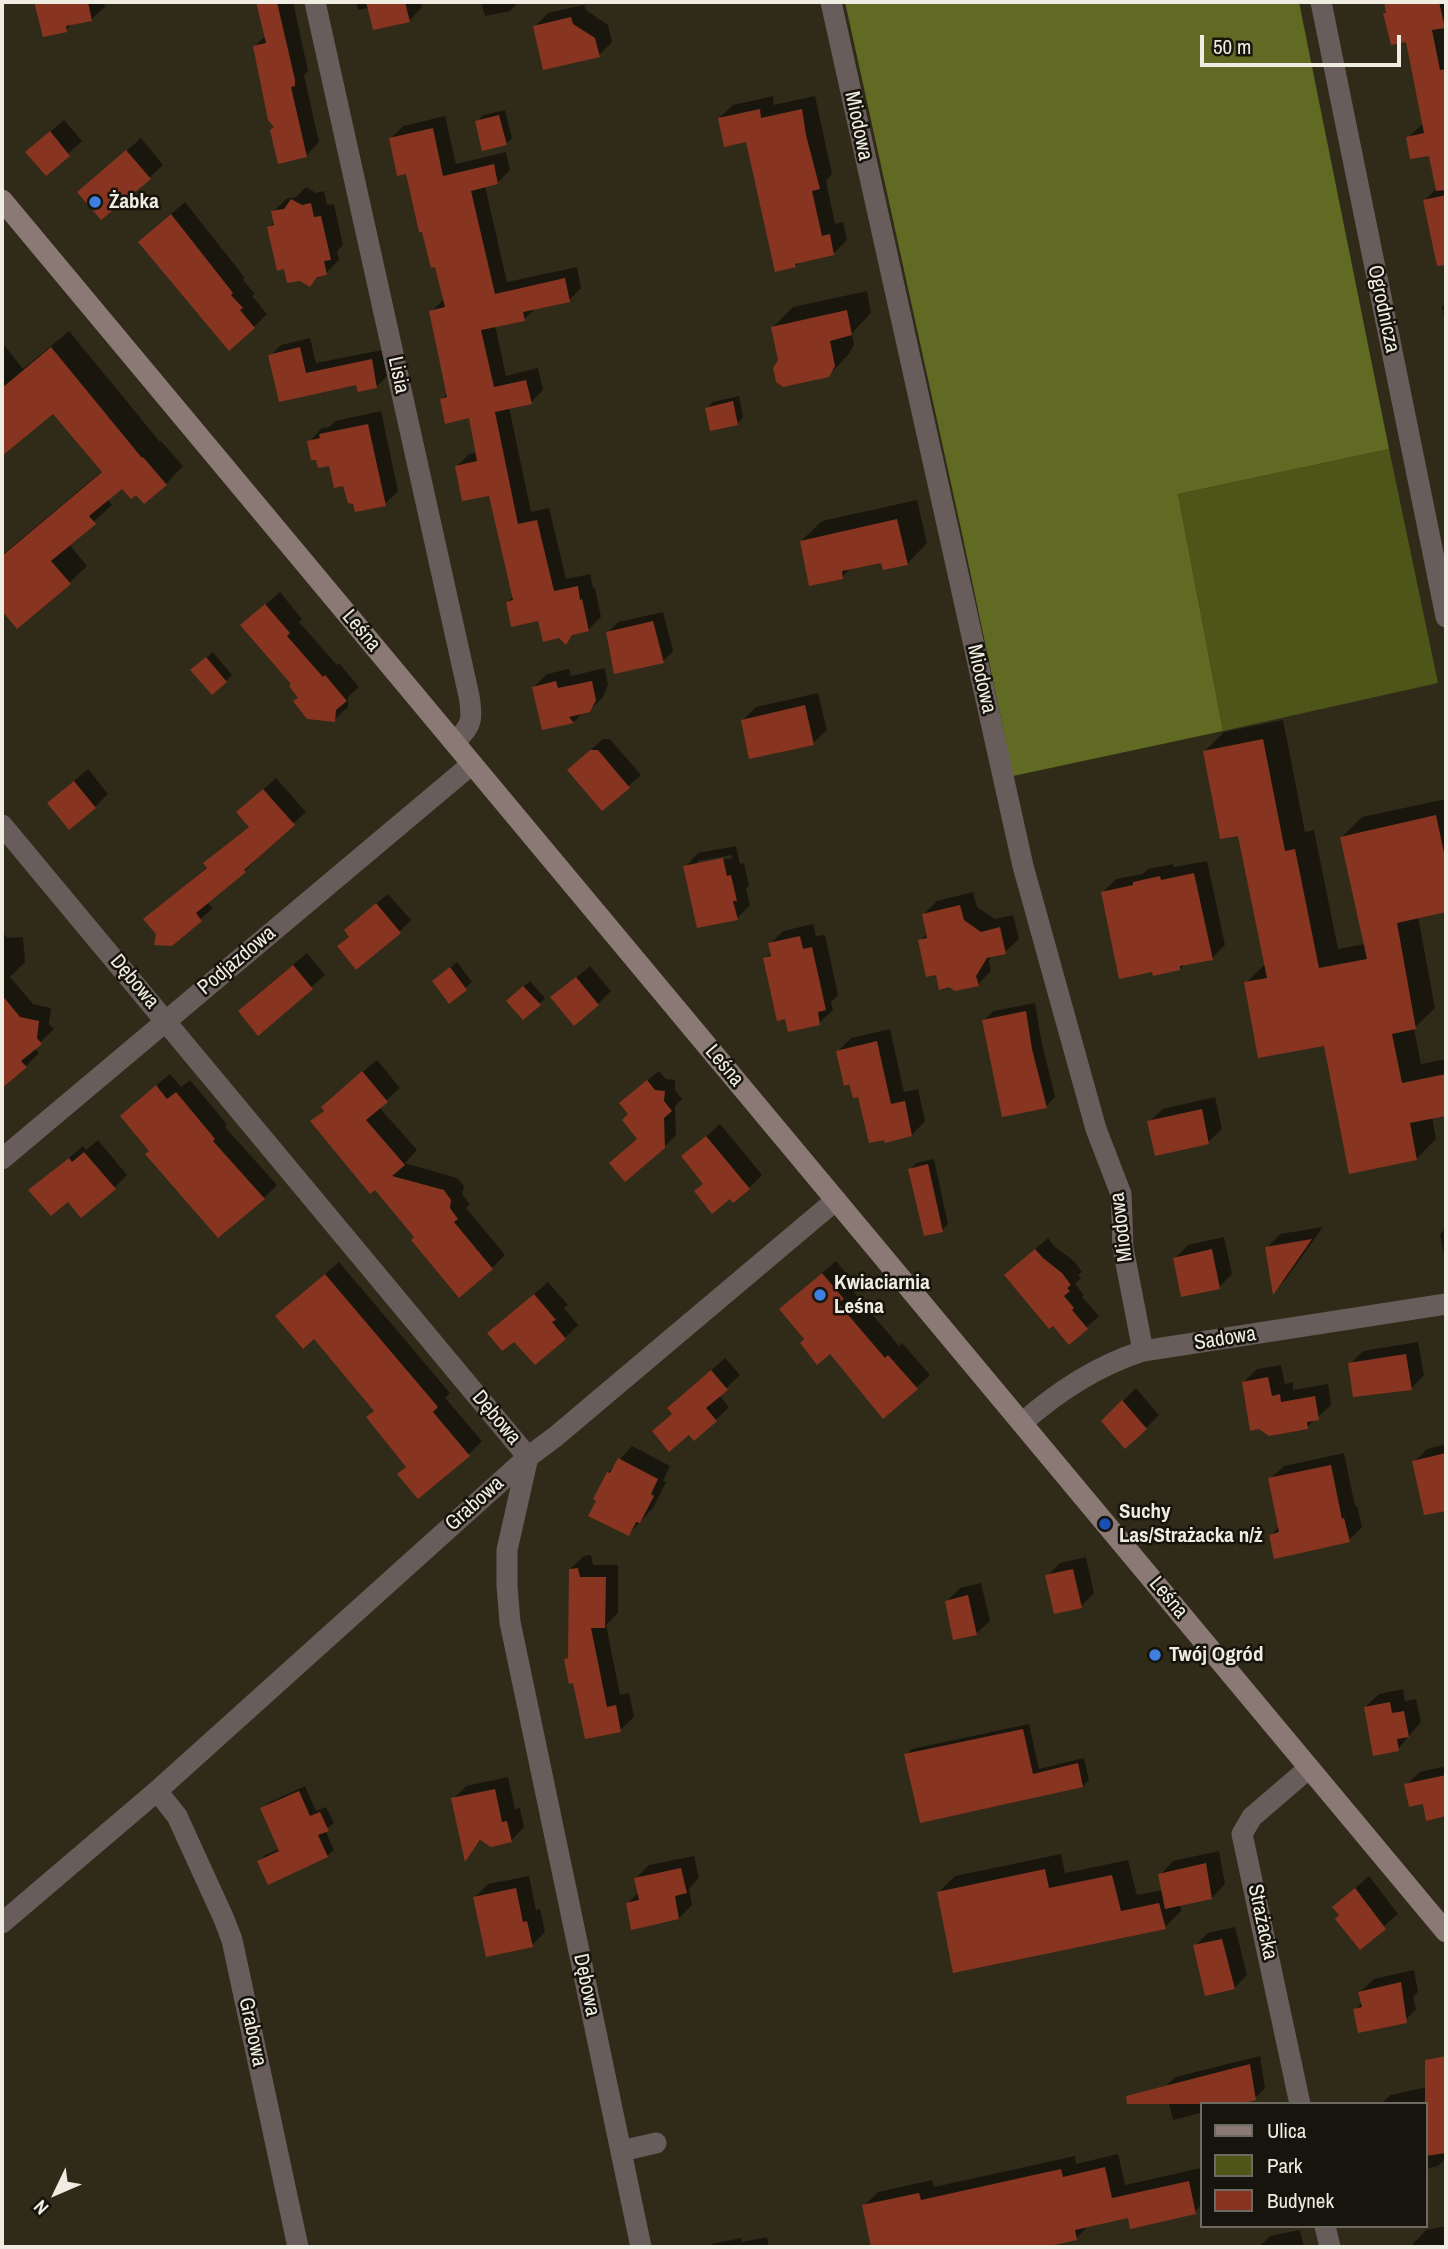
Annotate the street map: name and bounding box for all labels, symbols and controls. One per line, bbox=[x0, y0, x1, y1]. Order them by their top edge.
scale bar bbox=[1203, 21, 1404, 65]
text: 50 m bbox=[1213, 32, 1251, 61]
street label: Miodowa bbox=[838, 89, 878, 163]
place label: Żabka bbox=[109, 189, 159, 215]
marker: Żabka bbox=[87, 194, 103, 210]
street label: Ogrodnicza bbox=[1361, 263, 1405, 355]
street label: Lisia bbox=[382, 354, 414, 396]
street label: Leśna bbox=[336, 605, 386, 657]
street label: Miodowa bbox=[961, 642, 1001, 716]
street label: Podjazdowa bbox=[193, 921, 281, 1001]
street label: Dębowa bbox=[104, 950, 164, 1014]
street label: Leśna bbox=[699, 1040, 749, 1092]
street label: Miodowa bbox=[1105, 1191, 1139, 1263]
place label: Kwiaciarnia Leśna bbox=[834, 1270, 930, 1320]
marker: Kwiaciarnia Leśna bbox=[812, 1287, 828, 1303]
street label: Sadowa bbox=[1192, 1322, 1258, 1356]
street label: Dębowa bbox=[466, 1386, 526, 1450]
street label: Grabowa bbox=[441, 1471, 509, 1537]
place label: Suchy Las/Strażacka n/ż bbox=[1119, 1499, 1263, 1549]
marker: Suchy Las/Strażacka n/ż bbox=[1097, 1516, 1113, 1532]
street label: Leśna bbox=[1143, 1572, 1193, 1624]
place label: Twój Ogród bbox=[1169, 1642, 1263, 1668]
marker: Twój Ogród bbox=[1147, 1647, 1163, 1663]
street label: Strażacka bbox=[1242, 1882, 1282, 1962]
street label: Dębowa bbox=[567, 1951, 605, 2019]
street label: Grabowa bbox=[232, 1995, 272, 2069]
legend bbox=[1200, 2102, 1427, 2228]
text: Ulica bbox=[1267, 2116, 1306, 2145]
text: Park bbox=[1267, 2151, 1302, 2180]
north arrow bbox=[21, 2158, 91, 2228]
text: Budynek bbox=[1267, 2186, 1334, 2215]
text: N bbox=[28, 2195, 54, 2221]

